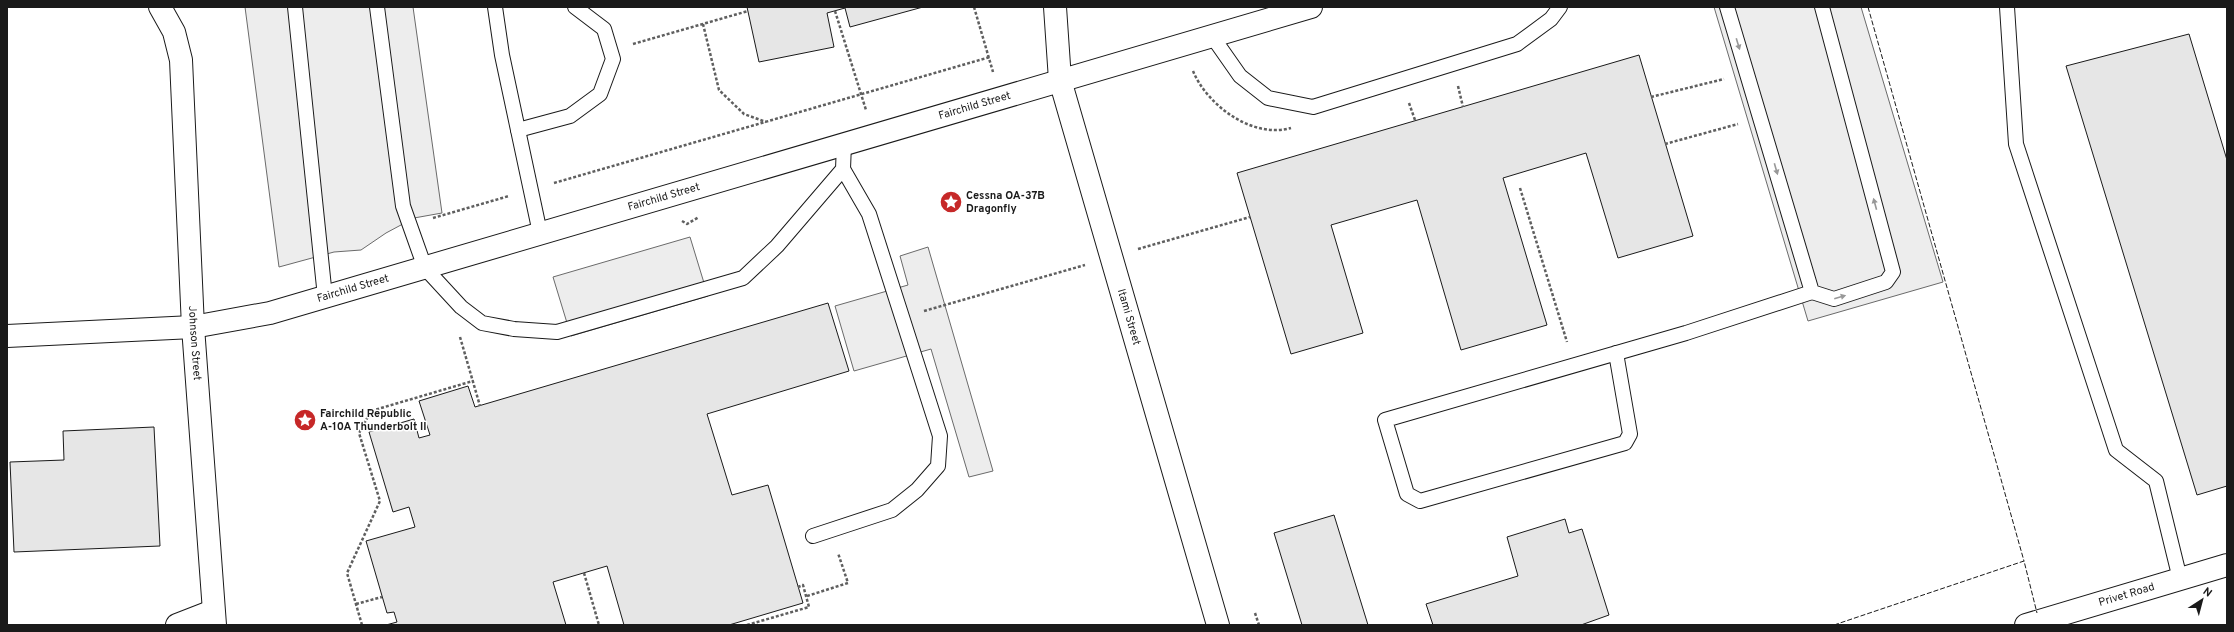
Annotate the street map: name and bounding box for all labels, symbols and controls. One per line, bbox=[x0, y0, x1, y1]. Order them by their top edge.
one-way arrow bbox=[1735, 39, 1741, 51]
street label: Fairchild Street bbox=[937, 89, 1012, 123]
one-way arrow bbox=[1773, 163, 1779, 175]
street label: Fairchild Street bbox=[626, 180, 702, 214]
place icon: Cessna OA-37B Dragonfly bbox=[938, 189, 964, 215]
place label: Cessna OA-37B Dragonfly bbox=[966, 189, 1045, 216]
one-way arrow bbox=[1871, 198, 1877, 210]
street label: Fairchild Street bbox=[315, 271, 391, 306]
street label: Itami Street bbox=[1114, 287, 1144, 347]
one-way arrow bbox=[1835, 294, 1847, 300]
street label: Johnson Street bbox=[185, 305, 204, 381]
place icon: Fairchild Republic A-10A Thunderbolt II bbox=[292, 407, 318, 433]
place label: Fairchild Republic A-10A Thunderbolt II bbox=[320, 407, 426, 434]
street label: Privet Road bbox=[2097, 580, 2156, 610]
north arrow bbox=[2182, 580, 2222, 620]
text: N bbox=[2200, 585, 2215, 601]

